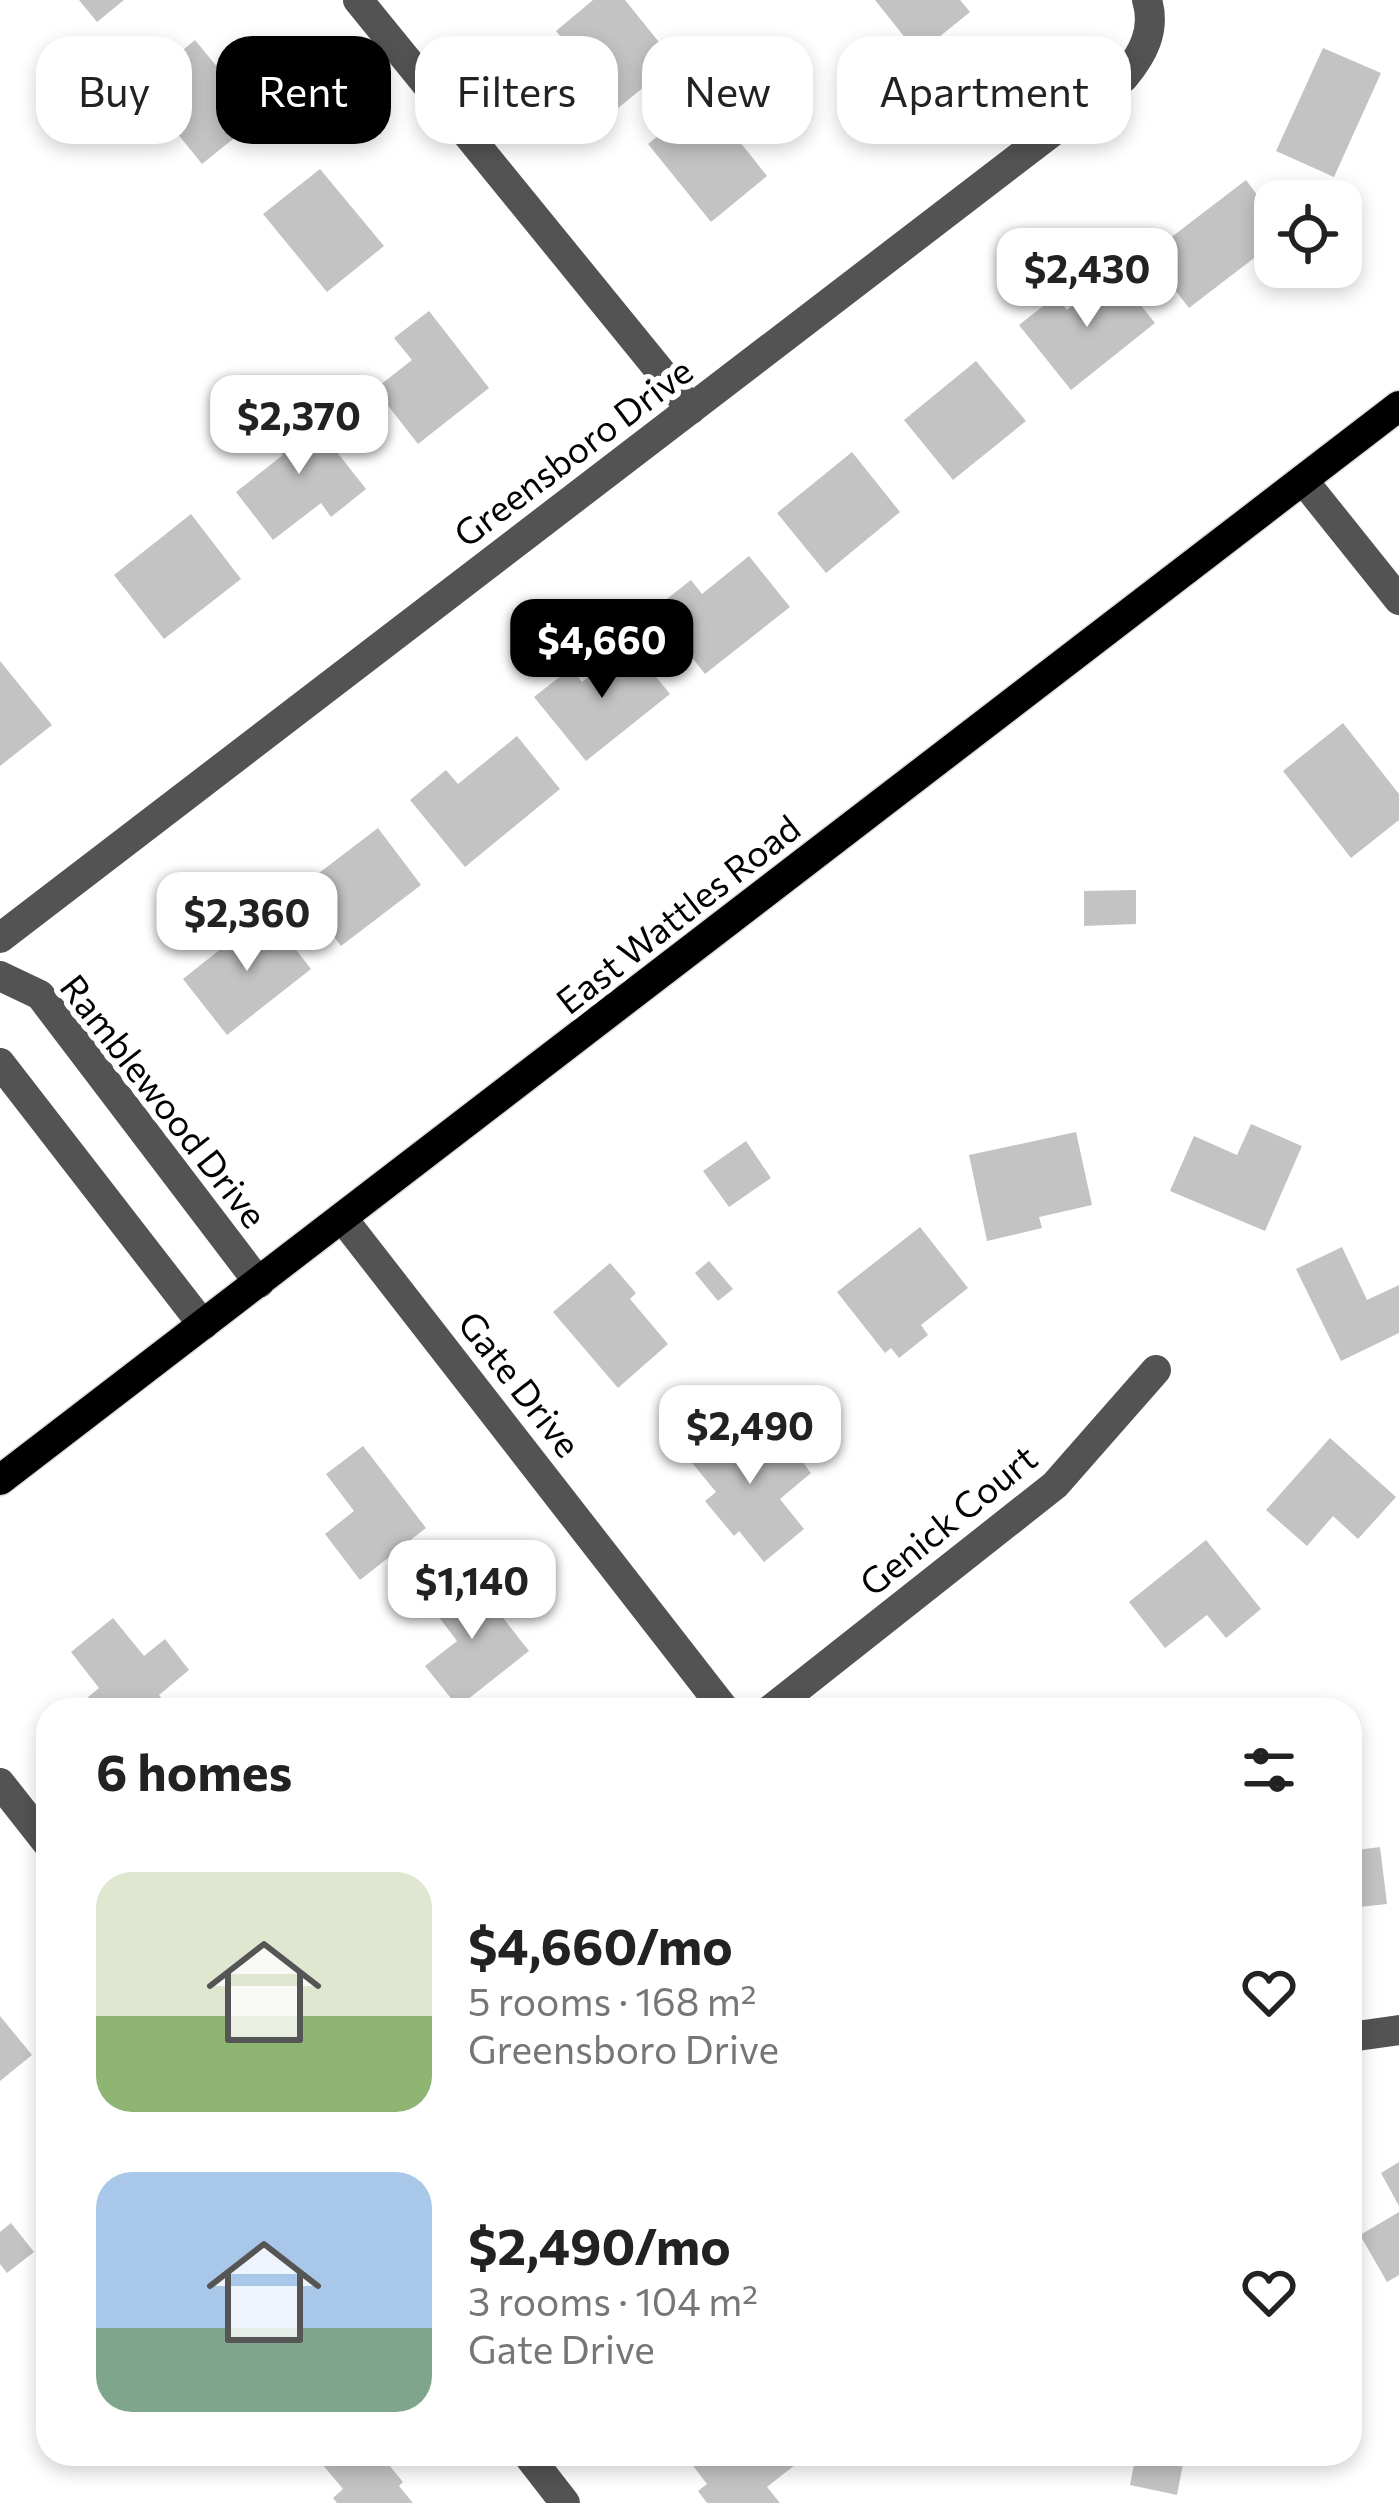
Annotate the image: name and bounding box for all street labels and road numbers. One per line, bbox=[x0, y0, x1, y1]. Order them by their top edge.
street label: Greensboro Drive bbox=[444, 347, 700, 555]
street label: East Wattles Road bbox=[547, 804, 807, 1022]
street label: Ramblewood Drive bbox=[53, 965, 277, 1235]
street label: Gate Drive bbox=[451, 1301, 591, 1465]
street label: Genick Court bbox=[850, 1434, 1044, 1604]

